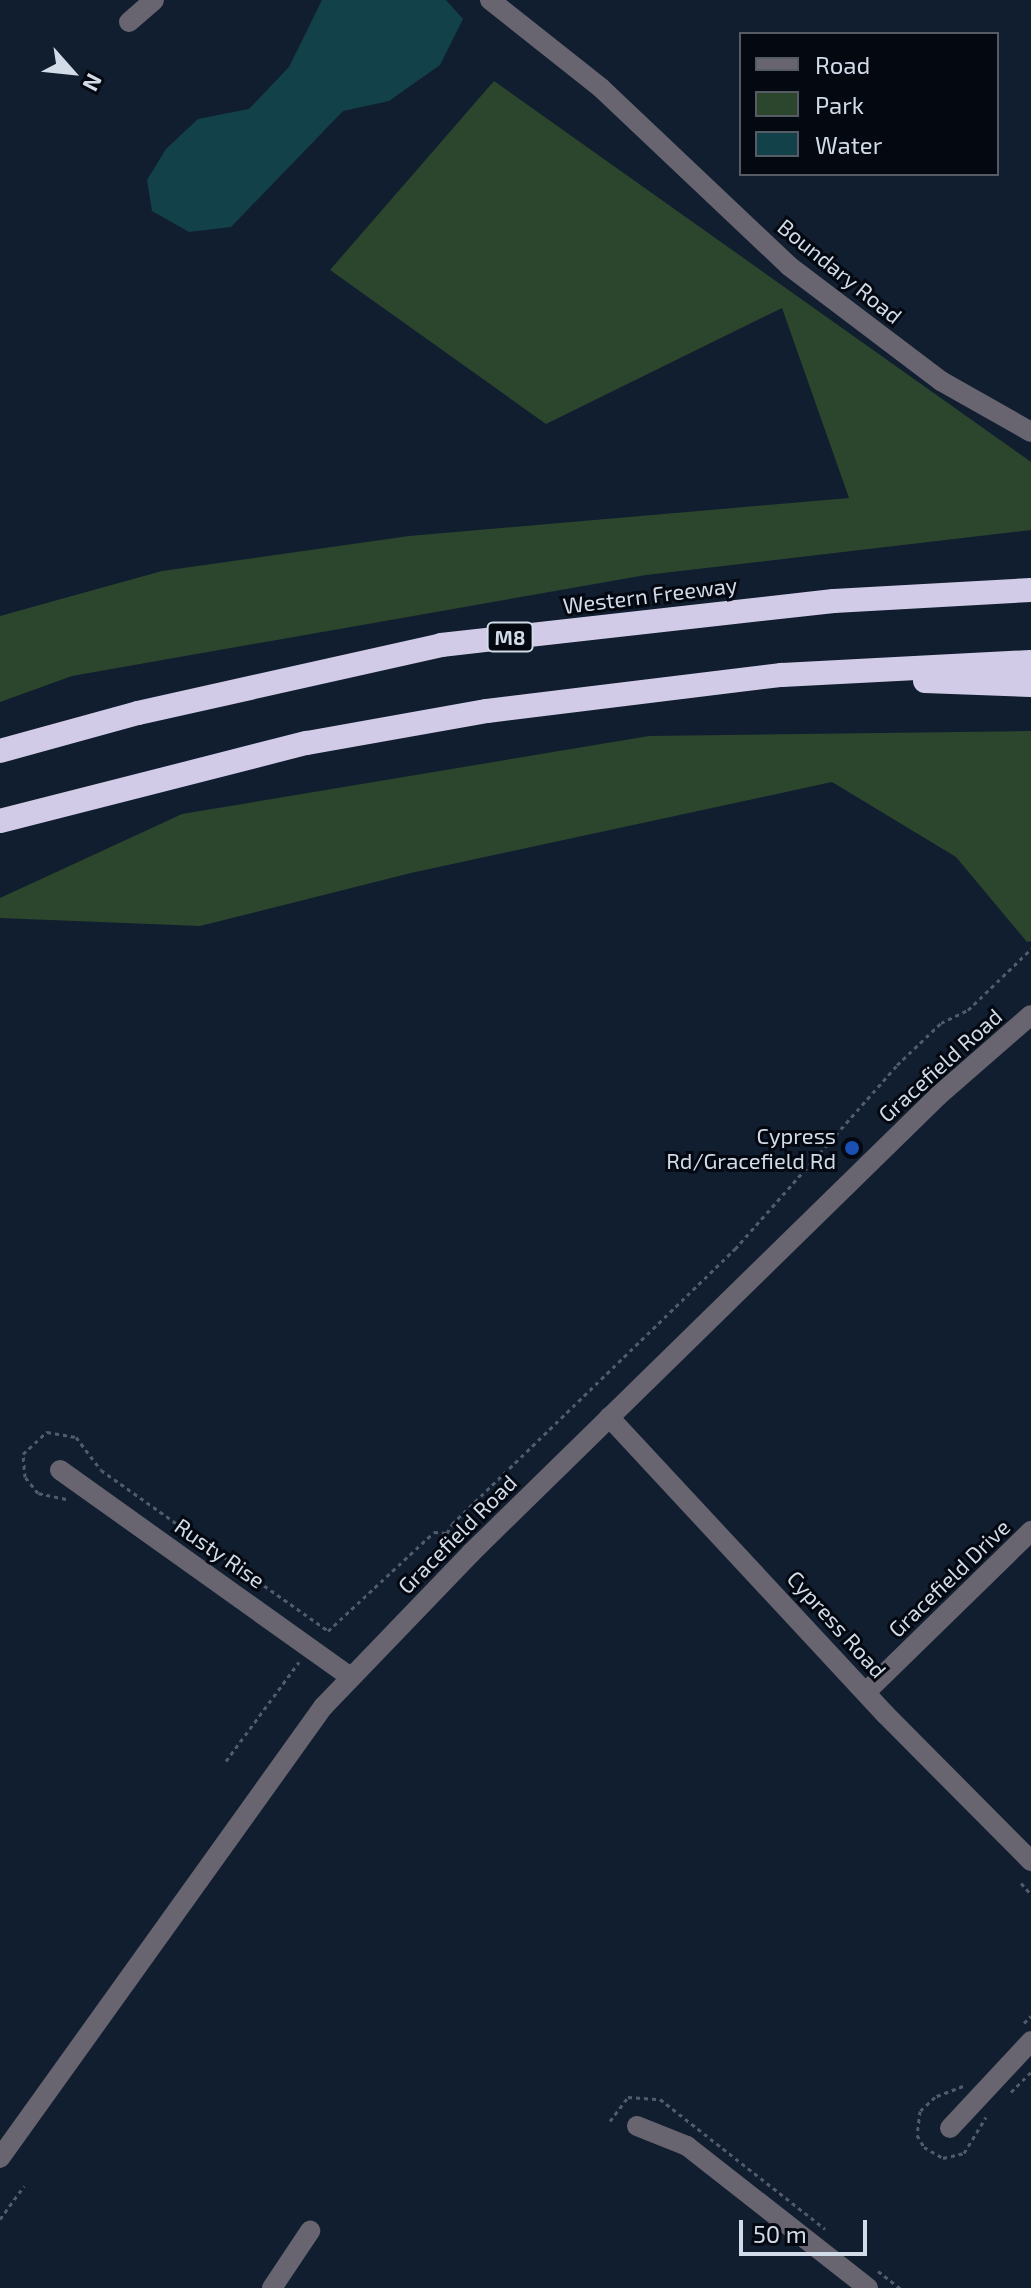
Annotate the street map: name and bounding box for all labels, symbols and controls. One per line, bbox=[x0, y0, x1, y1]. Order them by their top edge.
north arrow bbox=[32, 32, 112, 112]
legend bbox=[739, 32, 999, 176]
text: Road bbox=[815, 50, 870, 79]
text: N bbox=[78, 70, 109, 96]
text: Park bbox=[815, 90, 864, 119]
text: Water bbox=[815, 130, 882, 159]
street label: Boundary Road bbox=[773, 213, 907, 329]
street label: Western Freeway bbox=[561, 571, 739, 619]
road number: M8 bbox=[486, 621, 534, 653]
street label: Gracefield Road bbox=[873, 1003, 1007, 1127]
place label: Cypress Rd/Gracefield Rd bbox=[666, 1122, 836, 1174]
marker: Cypress Rd/Gracefield Rd bbox=[843, 1139, 861, 1157]
street label: Gracefield Road bbox=[392, 1469, 522, 1599]
street label: Rusty Rise bbox=[170, 1512, 270, 1594]
street label: Gracefield Drive bbox=[883, 1513, 1015, 1643]
street label: Cypress Road bbox=[782, 1565, 892, 1683]
scale bar bbox=[743, 2204, 871, 2254]
text: 50 m bbox=[753, 2219, 807, 2248]

